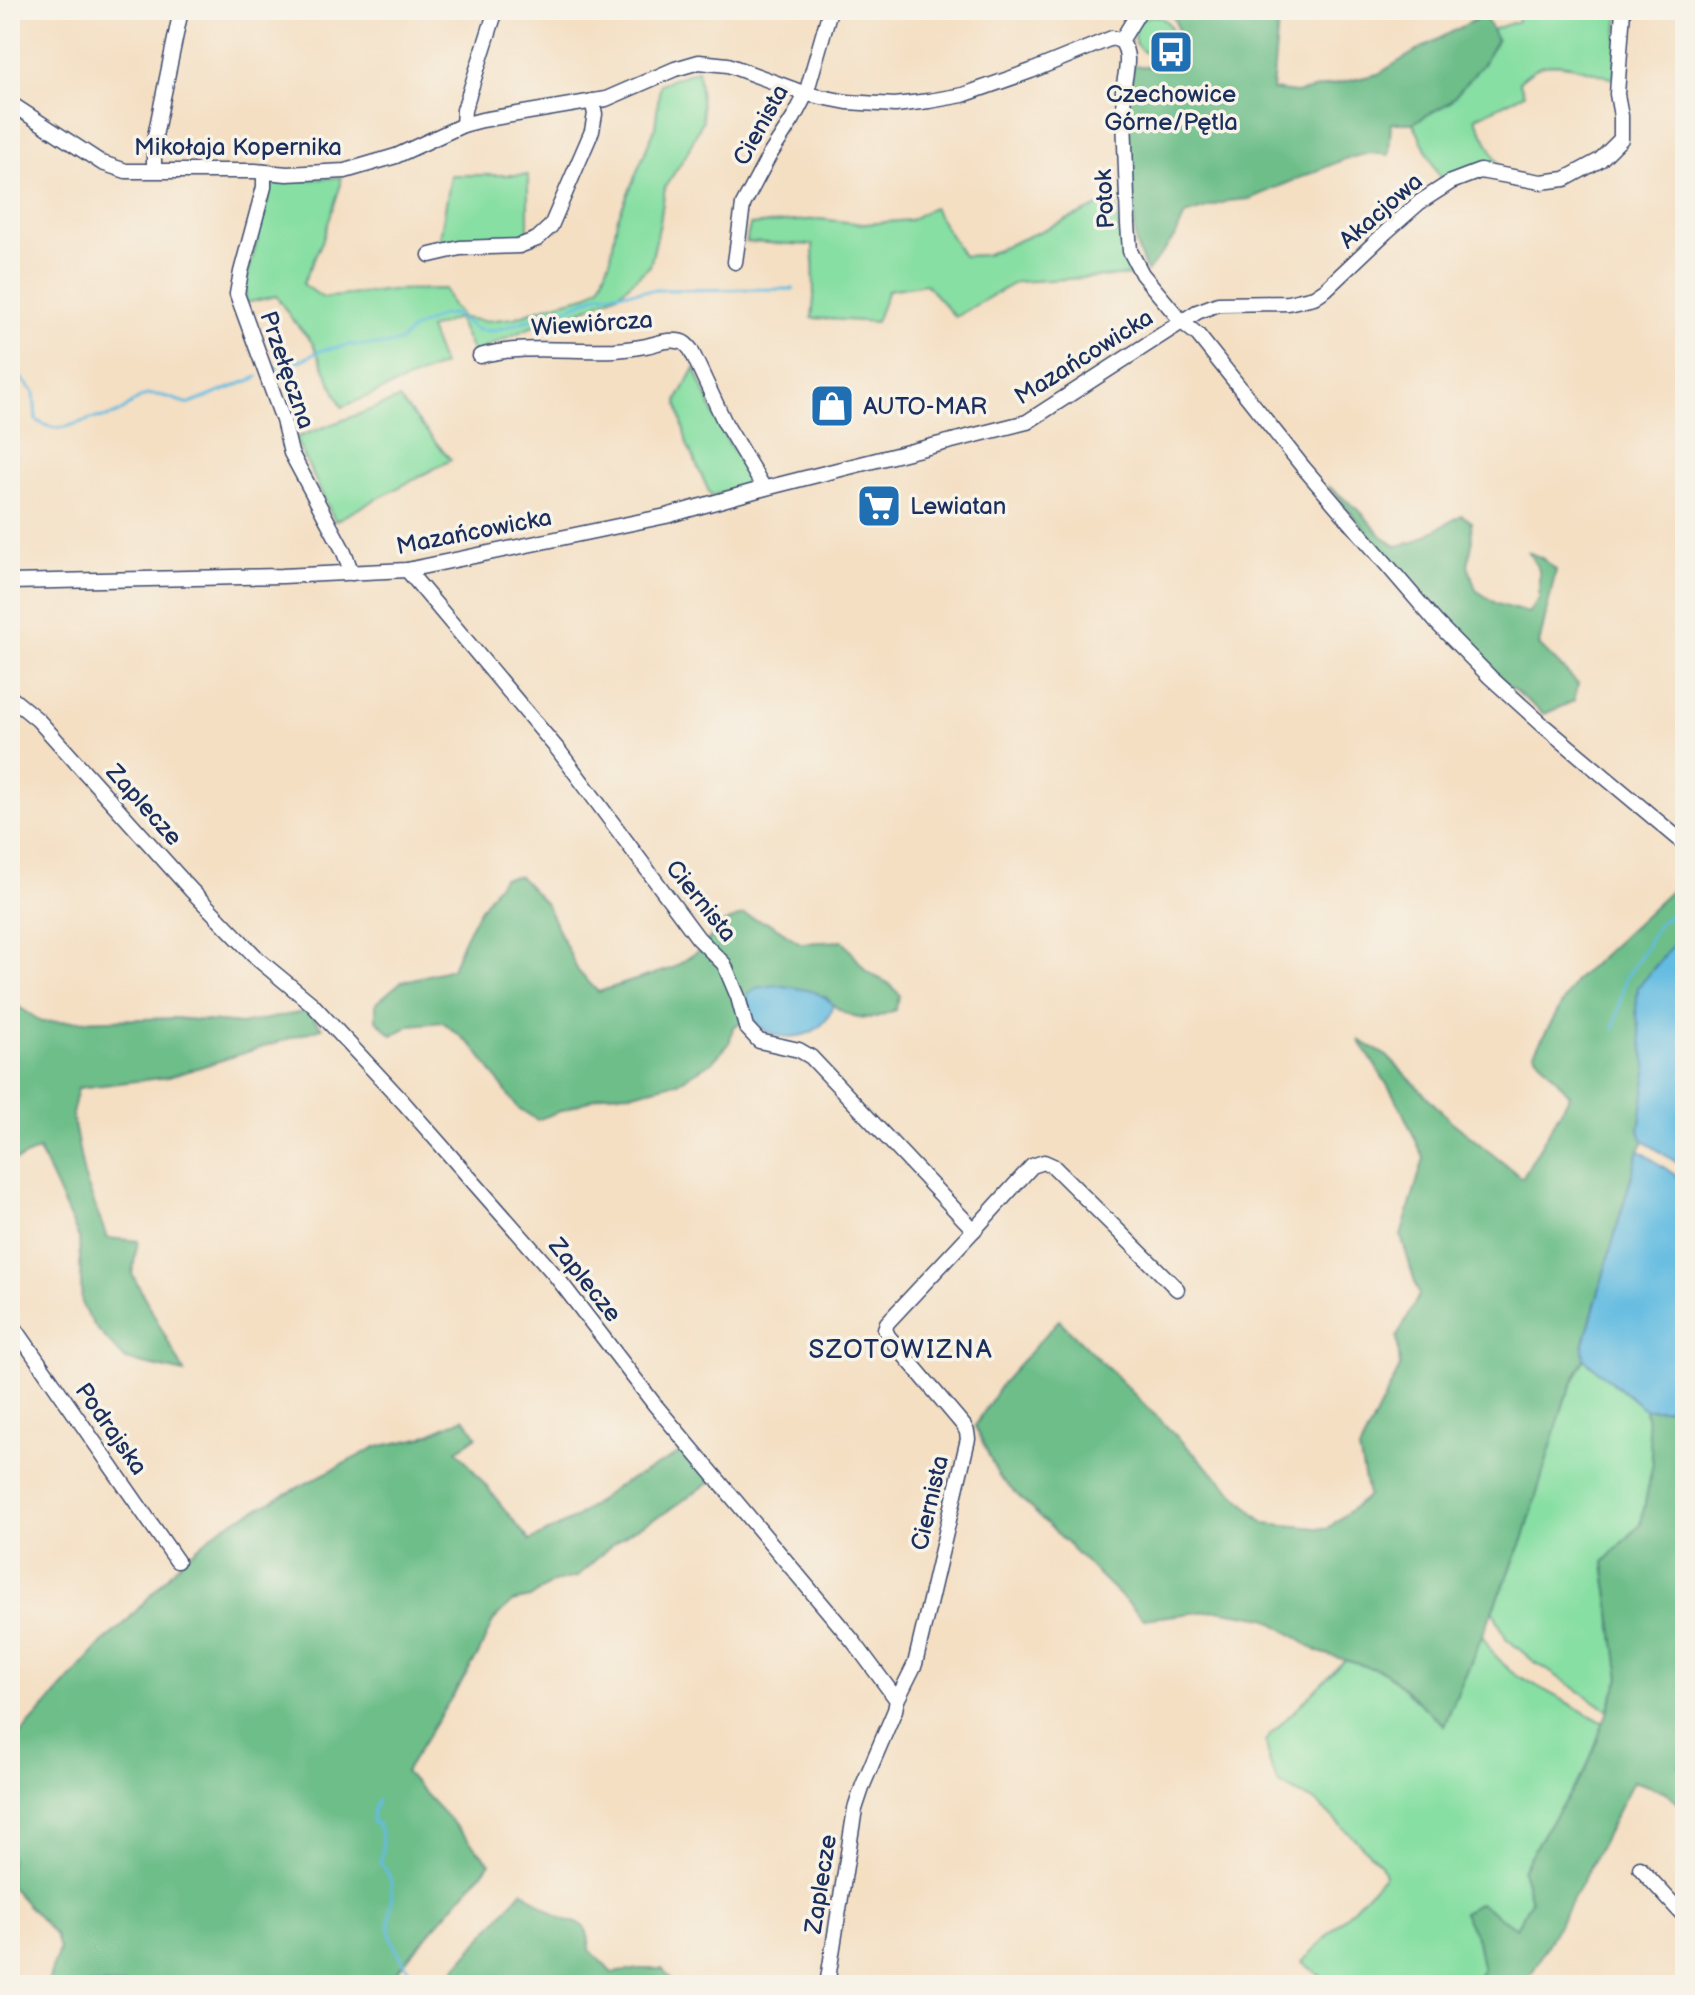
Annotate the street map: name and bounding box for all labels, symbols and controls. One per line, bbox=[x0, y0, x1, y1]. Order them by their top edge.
bus stop icon: Czechowice Górne/Pętla bbox=[1147, 28, 1195, 76]
street label: Cienista bbox=[727, 79, 795, 171]
place label: Czechowice Górne/Pętla bbox=[1104, 80, 1238, 137]
street label: Mikołaja Kopernika bbox=[134, 133, 342, 162]
street label: Akacjowa bbox=[1333, 167, 1429, 255]
street label: Potok bbox=[1089, 168, 1121, 229]
street label: Mazańcowicka bbox=[1009, 303, 1159, 411]
street label: Wiewiórcza bbox=[530, 305, 654, 343]
street label: Przełęczna bbox=[253, 307, 321, 433]
shop icon: AUTO-MAR bbox=[808, 382, 856, 430]
place label: AUTO-MAR bbox=[863, 392, 987, 421]
supermarket icon: Lewiatan bbox=[855, 482, 903, 530]
place label: Lewiatan bbox=[910, 492, 1006, 521]
street label: Mazańcowicka bbox=[394, 503, 554, 561]
street label: Zaplecze bbox=[99, 757, 188, 852]
street label: Ciernista bbox=[659, 854, 743, 948]
street label: Zaplecze bbox=[542, 1231, 628, 1328]
district label: SZOTOWIZNA bbox=[808, 1335, 994, 1366]
street label: Podrajska bbox=[69, 1377, 153, 1481]
street label: Ciernista bbox=[905, 1453, 955, 1553]
street label: Zaplecze bbox=[799, 1832, 843, 1937]

